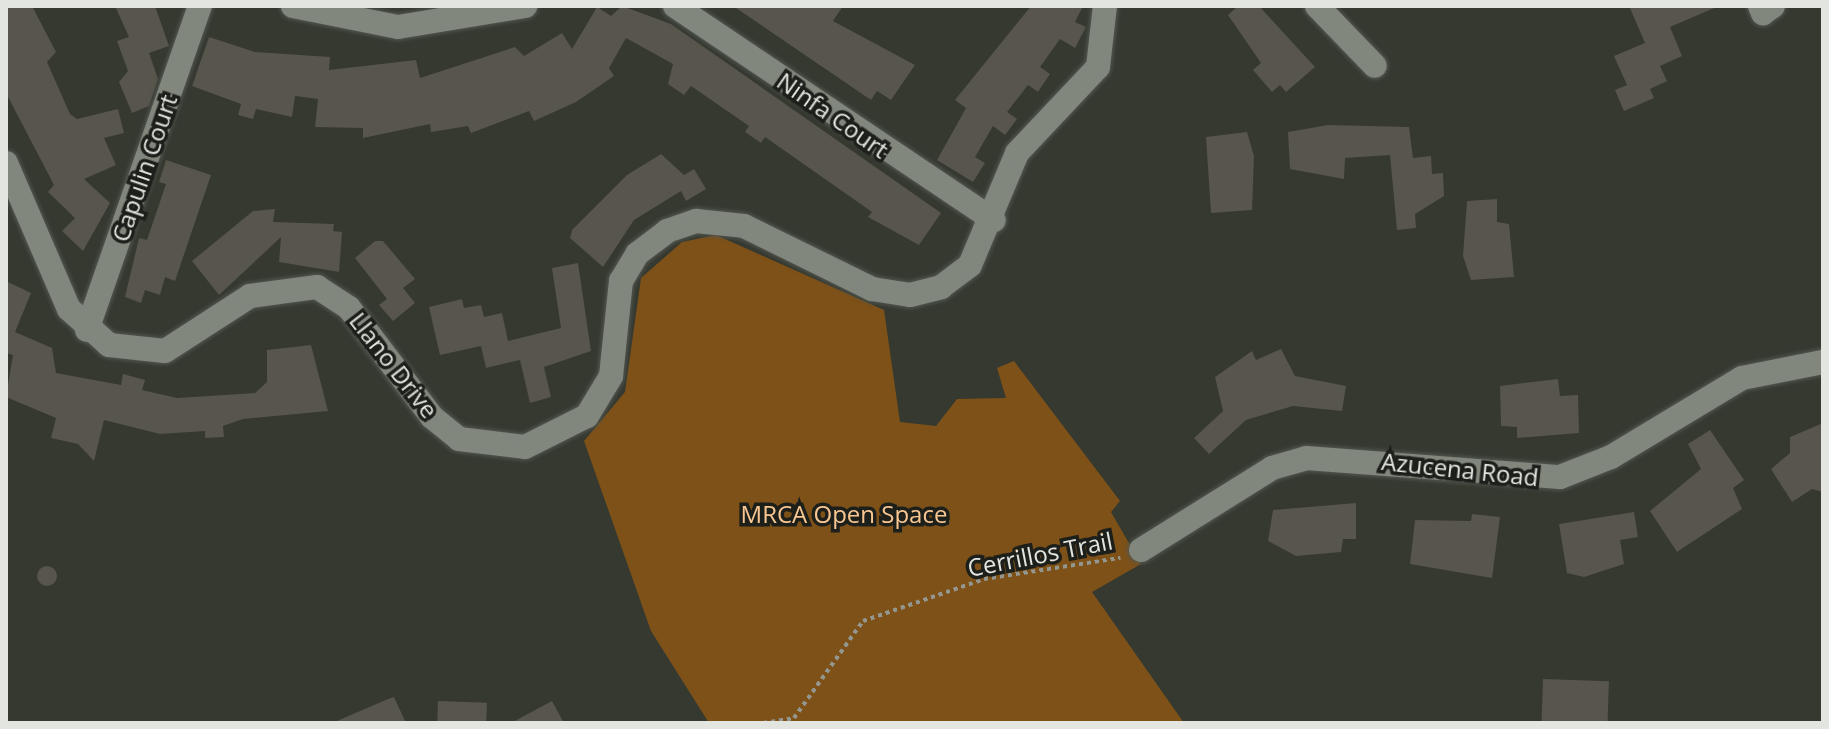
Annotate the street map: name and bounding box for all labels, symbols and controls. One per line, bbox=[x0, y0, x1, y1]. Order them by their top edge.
street label: Ninfa Court bbox=[772, 66, 894, 164]
street label: Capulin Court bbox=[105, 91, 183, 245]
street label: Llano Drive bbox=[344, 306, 444, 424]
street label: Azucena Road bbox=[1380, 446, 1540, 492]
park label: MRCA Open Space bbox=[741, 500, 947, 528]
street label: Cerrillos Trail bbox=[965, 526, 1115, 582]

